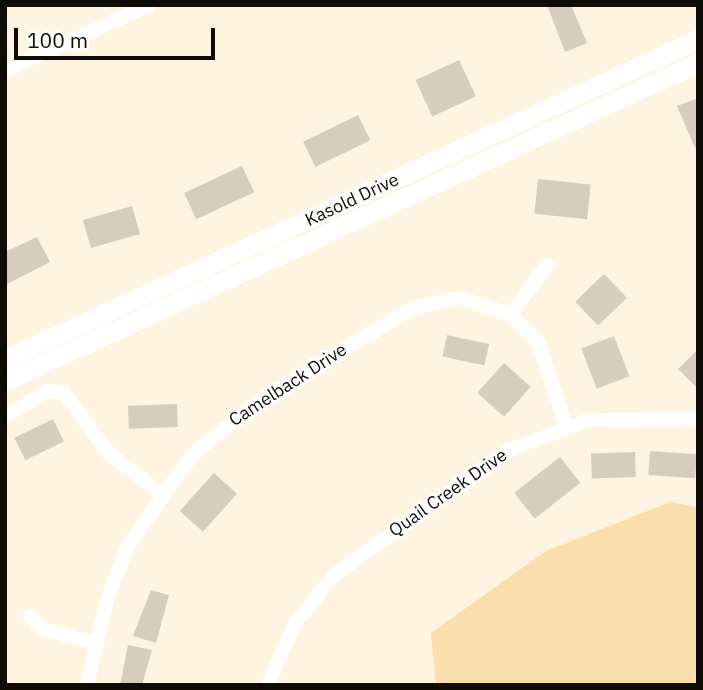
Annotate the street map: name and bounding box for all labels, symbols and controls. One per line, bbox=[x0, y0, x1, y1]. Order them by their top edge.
scale bar bbox=[18, 14, 219, 58]
text: 100 m bbox=[27, 26, 88, 54]
street label: Kasold Drive bbox=[302, 169, 402, 231]
street label: Camelback Drive bbox=[225, 339, 351, 431]
street label: Quail Creek Drive bbox=[385, 444, 511, 542]

